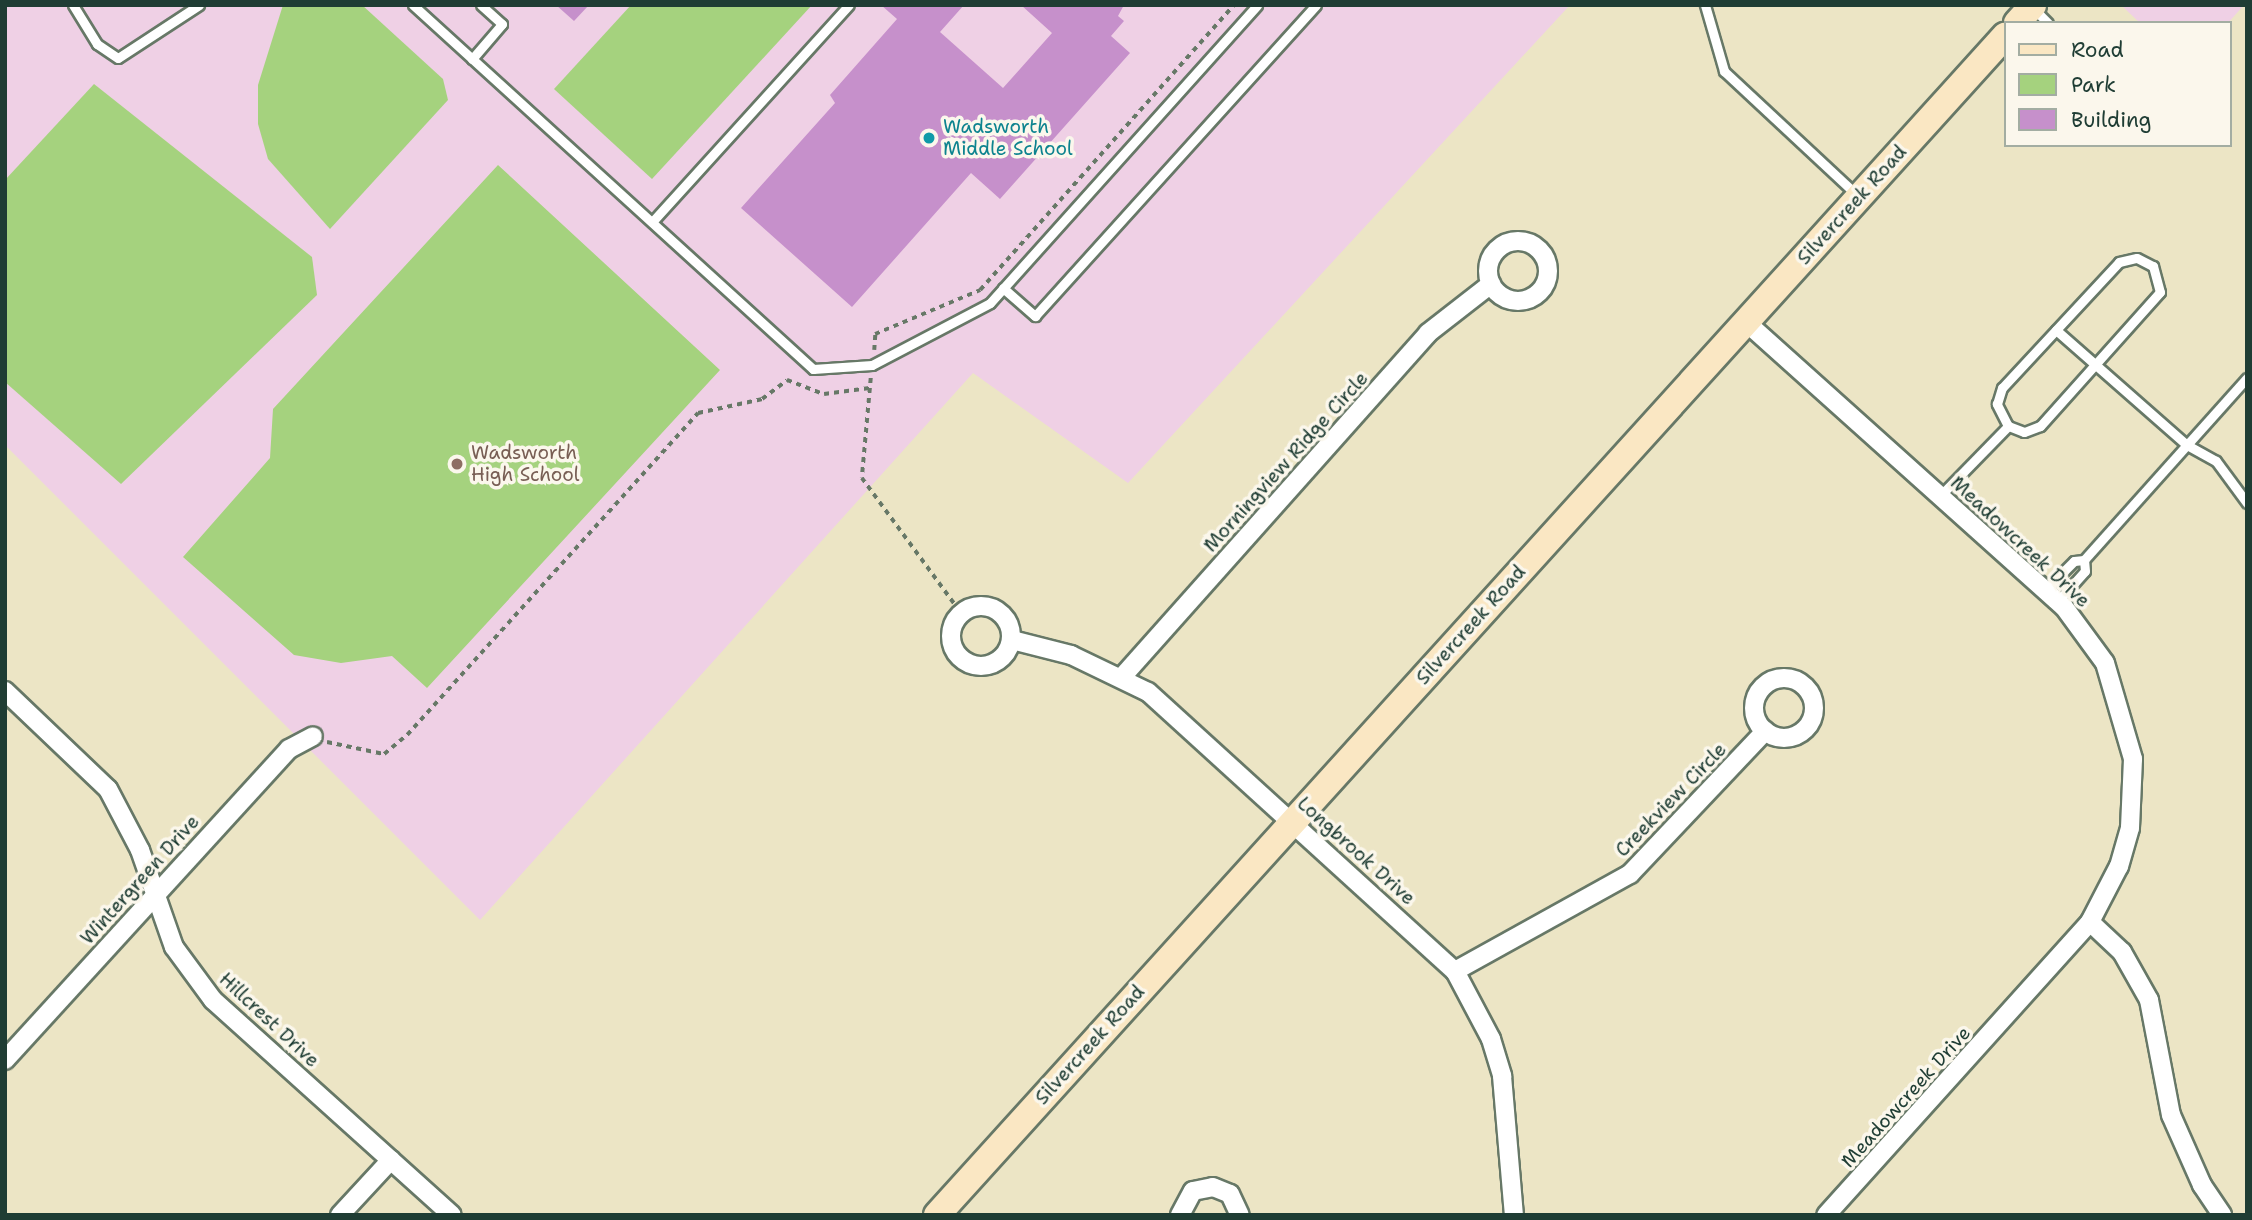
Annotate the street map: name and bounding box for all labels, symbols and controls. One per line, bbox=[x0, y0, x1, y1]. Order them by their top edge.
legend bbox=[2004, 21, 2231, 147]
text: Road bbox=[2071, 36, 2124, 64]
text: Park bbox=[2071, 71, 2116, 99]
text: Building bbox=[2071, 106, 2151, 134]
place label: Wadsworth Middle School bbox=[943, 116, 1073, 160]
marker: Wadsworth Middle School bbox=[921, 130, 937, 146]
street label: Silvercreek Road bbox=[1792, 141, 1912, 269]
street label: Morningview Ridge Circle bbox=[1199, 367, 1373, 557]
place label: Wadsworth High School bbox=[471, 442, 580, 486]
marker: Wadsworth High School bbox=[449, 456, 465, 472]
street label: Meadowcreek Drive bbox=[1946, 472, 2094, 612]
street label: Silvercreek Road bbox=[1411, 561, 1531, 689]
street label: Creekview Circle bbox=[1611, 738, 1731, 862]
street label: Longbrook Drive bbox=[1292, 792, 1420, 910]
street label: Wintergreen Drive bbox=[76, 811, 204, 949]
street label: Hillcrest Drive bbox=[214, 968, 324, 1072]
street label: Silvercreek Road bbox=[1030, 981, 1150, 1109]
street label: Meadowcreek Drive bbox=[1837, 1022, 1975, 1172]

